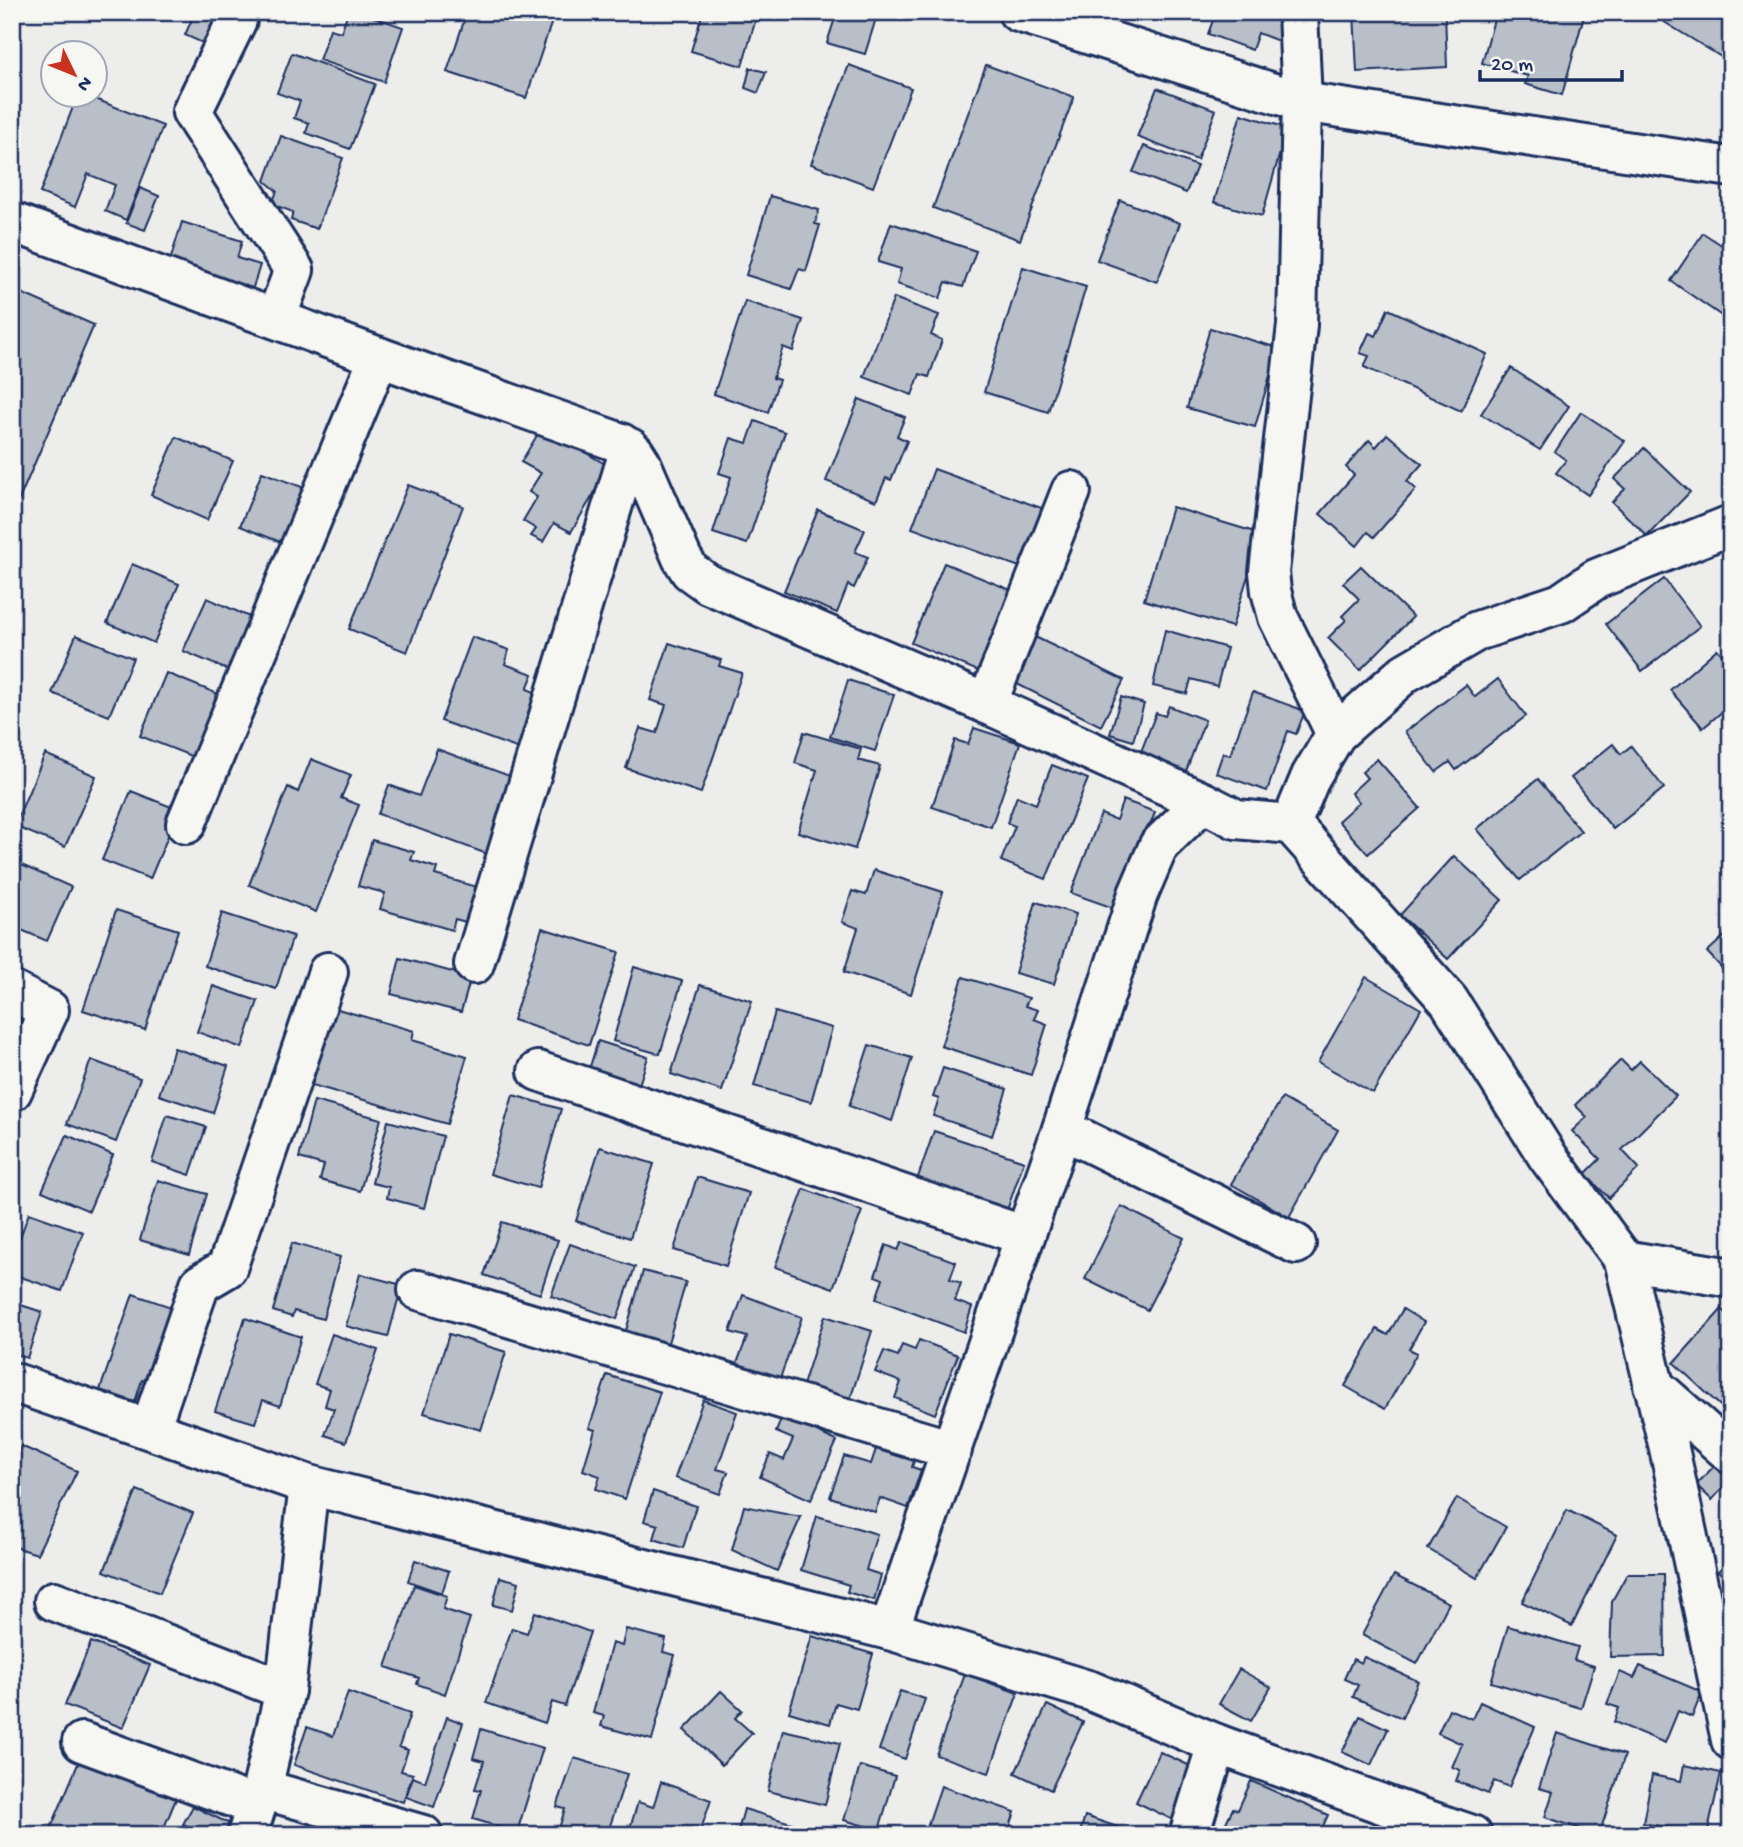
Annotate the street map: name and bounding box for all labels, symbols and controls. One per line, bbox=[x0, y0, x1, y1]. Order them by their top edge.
north arrow bbox=[38, 38, 108, 108]
scale bar bbox=[1480, 38, 1622, 82]
text: 20 m bbox=[1491, 54, 1533, 79]
text: N bbox=[71, 71, 97, 96]

